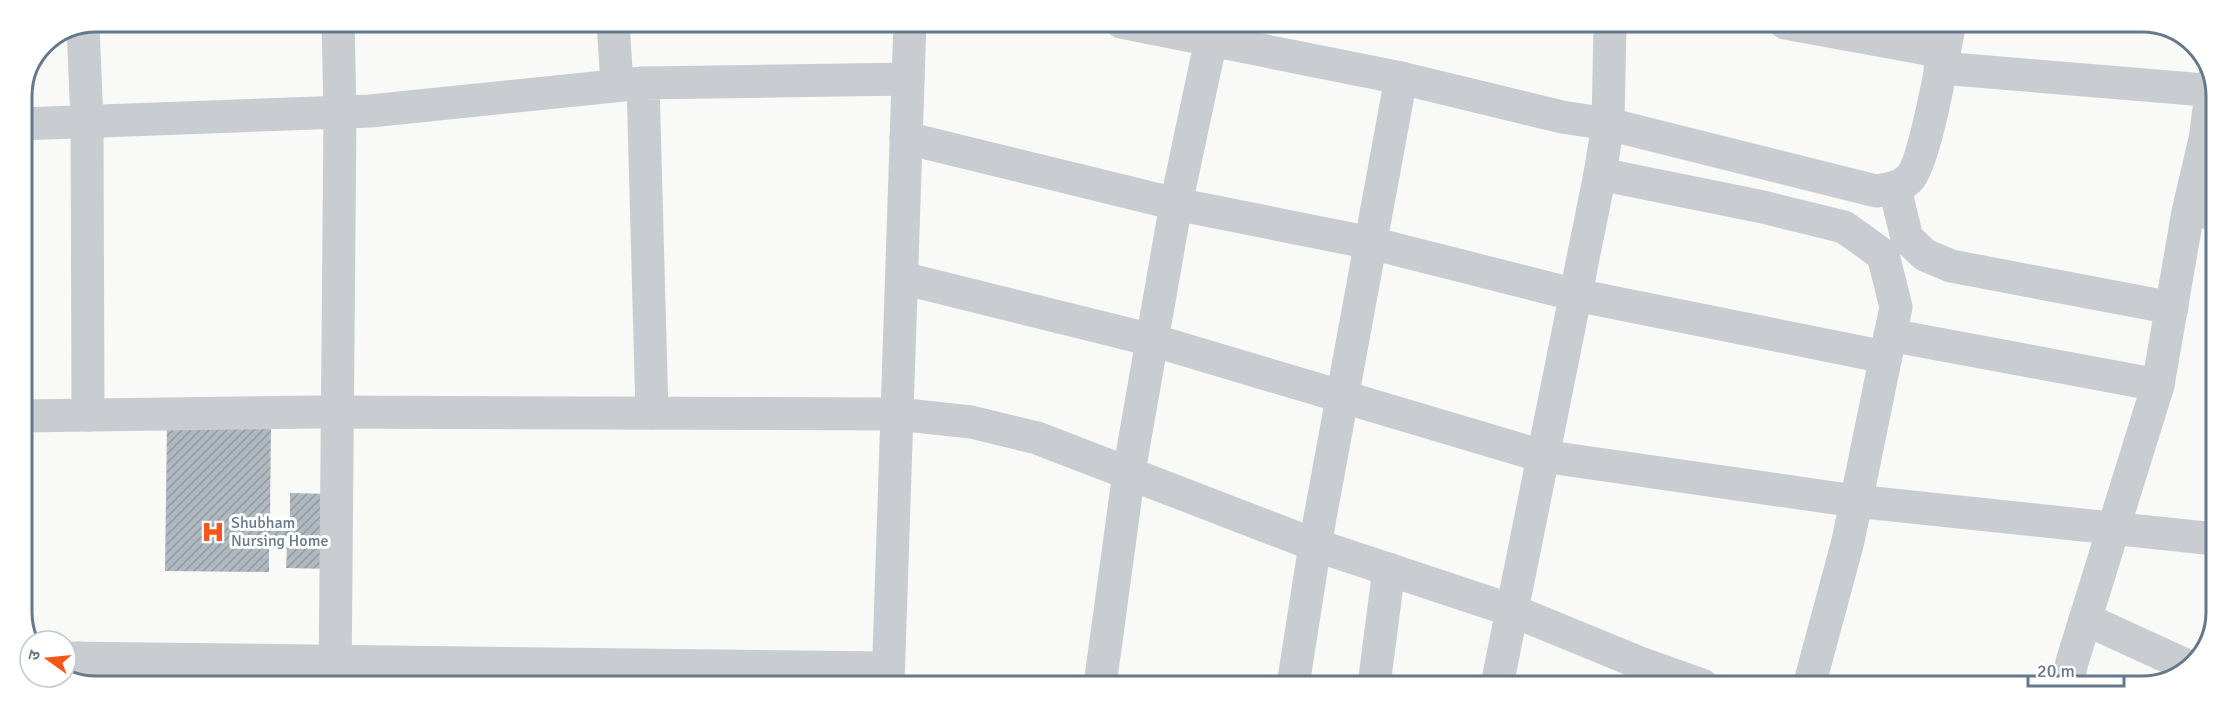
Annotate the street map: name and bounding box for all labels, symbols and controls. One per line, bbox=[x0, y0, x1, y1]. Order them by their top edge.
place label: Shubham Nursing Home bbox=[231, 513, 328, 551]
hospital icon: Shubham Nursing Home bbox=[200, 519, 226, 545]
north arrow bbox=[18, 629, 78, 689]
text: उ bbox=[24, 648, 46, 662]
scale bar bbox=[2028, 650, 2124, 688]
text: 20 m bbox=[2037, 660, 2075, 682]

